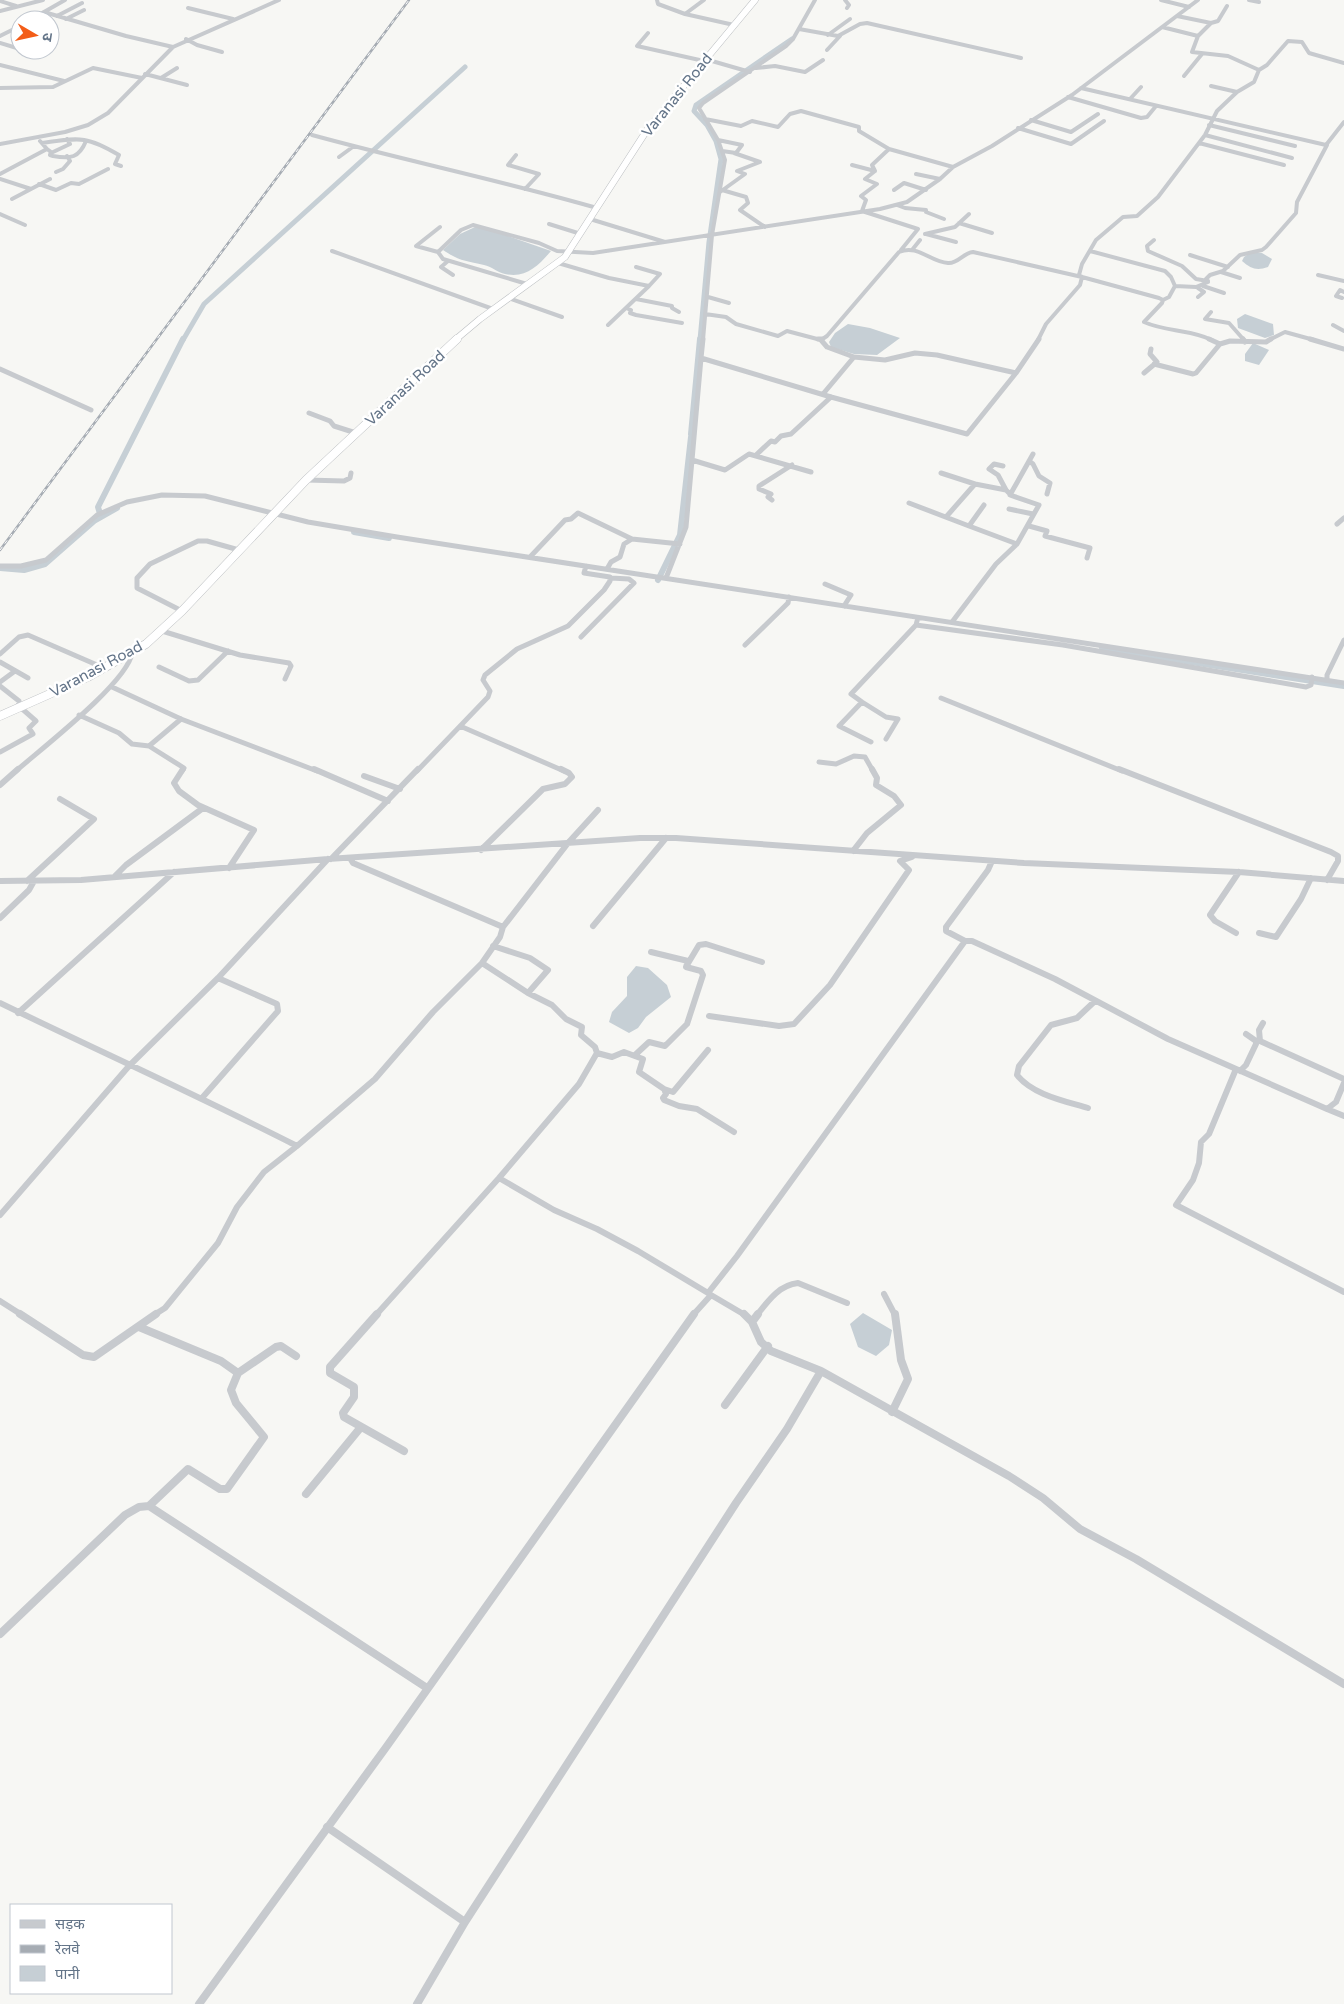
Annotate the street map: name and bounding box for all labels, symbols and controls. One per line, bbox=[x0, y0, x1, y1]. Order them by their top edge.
north arrow bbox=[10, 10, 60, 60]
text: उ bbox=[38, 32, 56, 43]
street label: Varanasi Road bbox=[638, 50, 716, 140]
street label: Varanasi Road bbox=[361, 347, 449, 429]
street label: Varanasi Road bbox=[47, 637, 145, 701]
legend bbox=[10, 1904, 172, 1994]
text: सड़क bbox=[55, 1915, 85, 1933]
text: रेलवे bbox=[54, 1940, 80, 1958]
text: पानी bbox=[55, 1965, 81, 1983]

